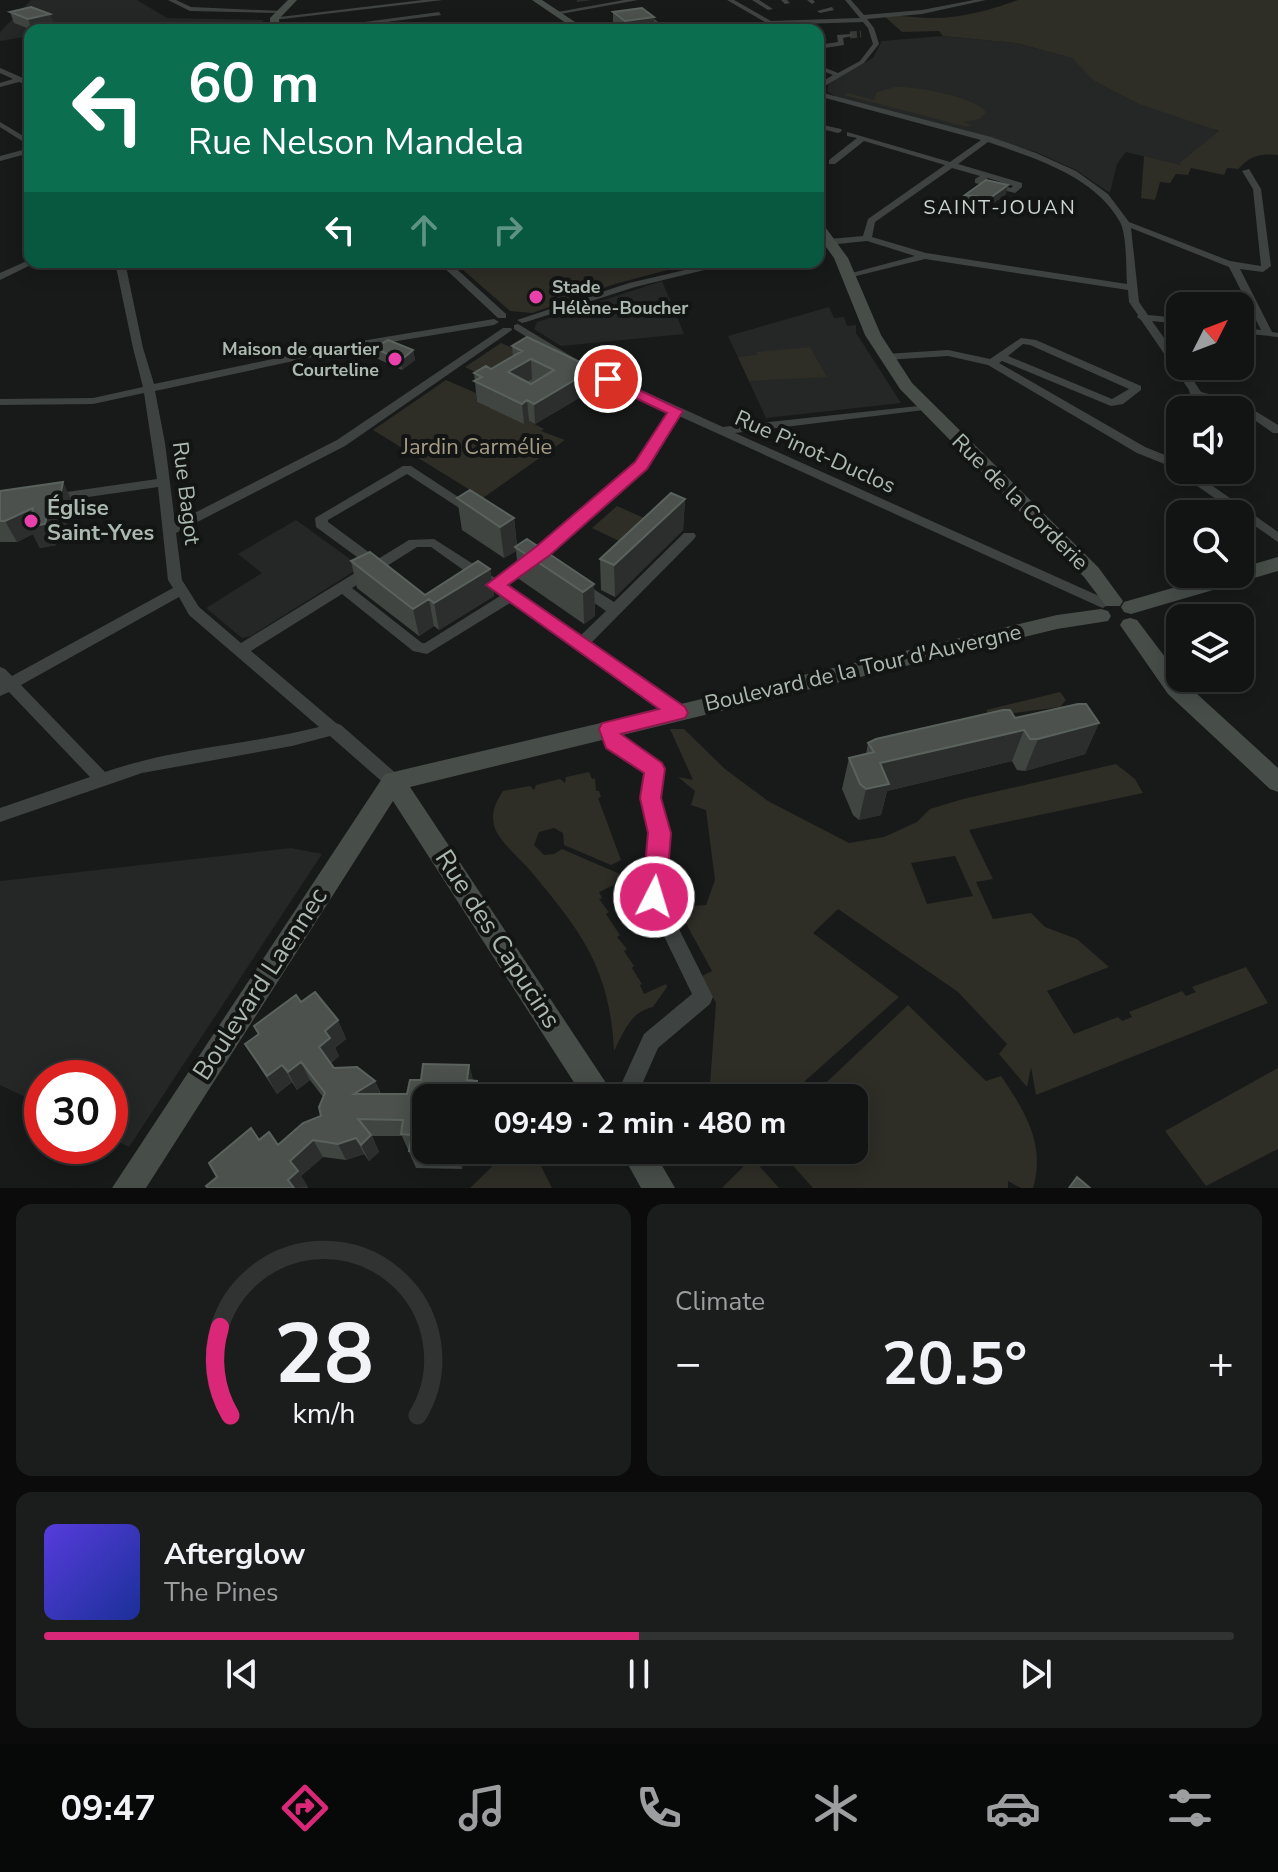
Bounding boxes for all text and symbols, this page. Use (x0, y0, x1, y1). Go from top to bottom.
text: 60 m (188, 45, 319, 122)
icon: left (56, 56, 160, 160)
text: Rue Nelson Mandela (188, 118, 524, 167)
district label: SAINT-JOUAN (923, 194, 1077, 221)
icon: left (318, 208, 362, 252)
icon: ahead (402, 208, 446, 252)
icon: right (486, 208, 530, 252)
place label: Stade Hélène-Boucher (552, 275, 688, 320)
marker: Stade Hélène-Boucher (527, 288, 545, 306)
north arrow (1166, 292, 1254, 380)
map controls (1166, 292, 1254, 692)
place label: Maison de quartier Courteline (222, 337, 379, 382)
pin (574, 345, 642, 413)
marker: Maison de quartier Courteline (386, 350, 404, 368)
icon: arrive (586, 357, 630, 401)
button: sound (1166, 396, 1254, 484)
street label: Rue Pinot-Duclos (730, 403, 900, 501)
street label: Rue de la Corderie (945, 427, 1095, 577)
park label: Jardin Carmélie (401, 432, 552, 462)
street label: Rue Bagot (165, 440, 207, 547)
place label: Église Saint-Yves (47, 493, 154, 548)
button: search (1166, 500, 1254, 588)
marker: Église Saint-Yves (22, 512, 40, 530)
button: layers (1166, 604, 1254, 692)
street label: Boulevard de la Tour d'Auvergne (702, 617, 1024, 719)
street label: Rue des Capucins (427, 843, 569, 1035)
position arrow (612, 855, 696, 939)
street label: Boulevard Laennec (185, 881, 335, 1087)
speed limit sign: 30 (24, 1060, 128, 1164)
text: 09:49 · 2 min · 480 m (494, 1103, 786, 1144)
text: Climate (675, 1284, 765, 1319)
text: 28 (274, 1298, 373, 1411)
text: 20.5° (882, 1323, 1027, 1405)
text: − (675, 1334, 701, 1394)
text: + (1208, 1334, 1234, 1394)
text: km/h (292, 1394, 355, 1433)
text: Afterglow (164, 1534, 305, 1575)
text: The Pines (164, 1575, 279, 1610)
icon: previous (220, 1652, 264, 1696)
icon: pause (617, 1652, 661, 1696)
icon: next (1014, 1652, 1058, 1696)
icon: directions (277, 1780, 333, 1836)
icon: music (454, 1780, 510, 1836)
icon: phone (631, 1780, 687, 1836)
icon: climate (808, 1780, 864, 1836)
icon: car (985, 1780, 1041, 1836)
icon: filters (1162, 1780, 1218, 1836)
text: 09:47 (60, 1784, 156, 1833)

